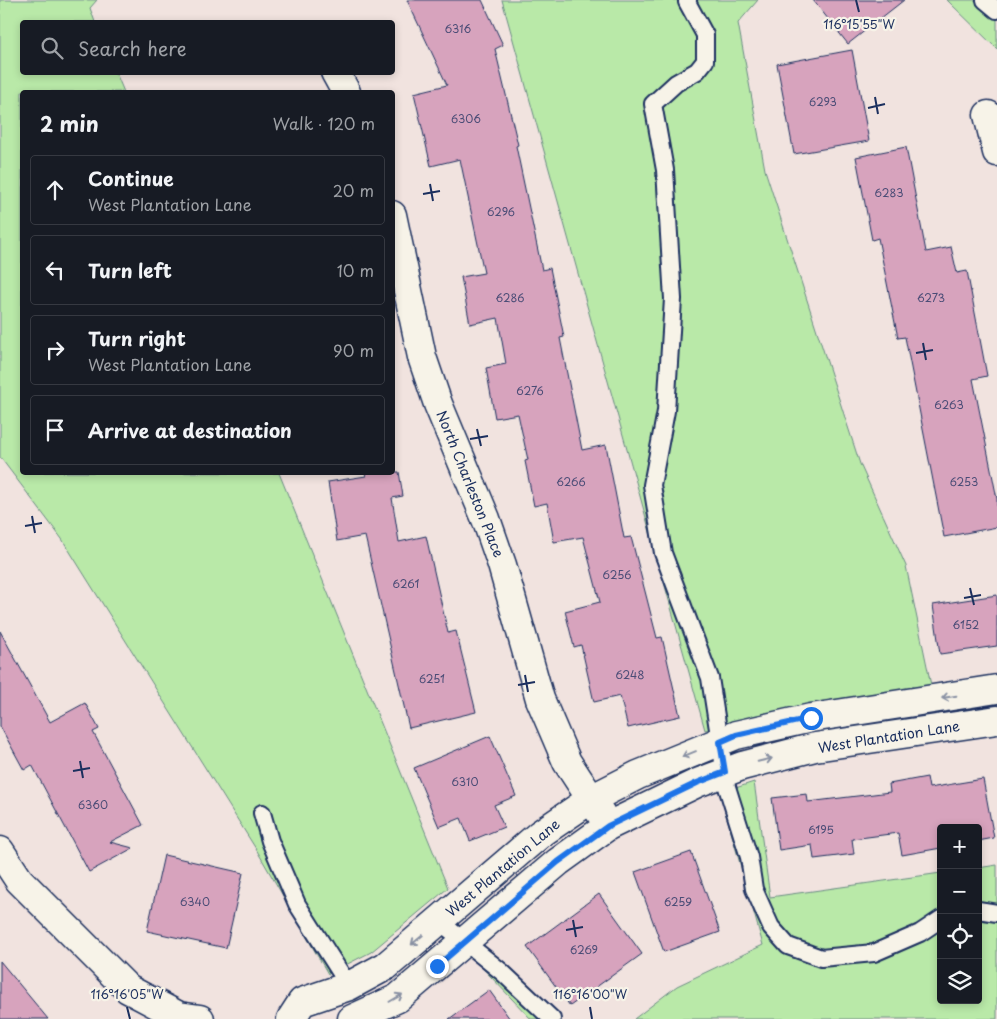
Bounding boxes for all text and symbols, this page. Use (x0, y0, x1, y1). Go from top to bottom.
text: 116°15'55"W (823, 15, 896, 33)
search box (20, 20, 395, 75)
house number: 6316 (445, 20, 472, 37)
icon: search (38, 34, 66, 62)
text: Search here (78, 34, 187, 62)
house number: 6293 (809, 93, 837, 110)
text: 2 min (40, 107, 99, 139)
house number: 6306 (451, 110, 481, 127)
text: Walk · 120 m (273, 111, 375, 135)
text: Continue (88, 164, 174, 192)
icon: ahead (41, 176, 69, 204)
text: 20 m (333, 178, 374, 202)
house number: 6283 (875, 184, 903, 201)
text: West Plantation Lane (88, 192, 252, 216)
house number: 6296 (487, 203, 515, 220)
icon: left (41, 256, 69, 284)
text: Turn left (88, 256, 172, 284)
text: 10 m (337, 258, 374, 282)
house number: 6286 (495, 289, 525, 306)
house number: 6273 (917, 289, 945, 306)
text: Turn right (88, 324, 186, 352)
icon: right (41, 336, 69, 364)
text: 90 m (333, 338, 374, 362)
text: West Plantation Lane (88, 352, 252, 376)
house number: 6276 (516, 382, 544, 399)
house number: 6263 (934, 396, 964, 413)
street label: North Charleston Place (431, 407, 510, 561)
icon: arrive (41, 416, 69, 444)
text: Arrive at destination (88, 416, 292, 444)
house number: 6266 (556, 473, 586, 490)
house number: 6253 (950, 473, 978, 490)
house number: 6256 (603, 566, 631, 583)
house number: 6261 (393, 575, 419, 592)
house number: 6152 (953, 616, 980, 633)
house number: 6248 (615, 666, 645, 683)
house number: 6251 (419, 670, 445, 687)
one-way arrow (941, 692, 957, 702)
route start (800, 707, 823, 730)
street label: West Plantation Lane (817, 715, 961, 758)
one-way arrow (681, 751, 696, 760)
one-way arrow (757, 755, 773, 764)
house number: 6310 (452, 773, 478, 790)
house number: 6360 (78, 796, 108, 813)
street label: West Plantation Lane (441, 813, 564, 922)
house number: 6195 (808, 821, 834, 838)
map controls (937, 824, 982, 1004)
button: + (937, 824, 982, 869)
button: − (937, 869, 982, 914)
house number: 6340 (180, 893, 210, 910)
house number: 6259 (664, 893, 692, 910)
button: locate (937, 914, 982, 959)
one-way arrow (411, 934, 424, 946)
house number: 6269 (570, 941, 598, 958)
route end (426, 955, 449, 978)
button: layers (937, 959, 982, 1004)
text: 116°16'05"W (90, 985, 164, 1003)
text: 116°16'00"W (553, 985, 628, 1003)
one-way arrow (388, 993, 402, 1003)

